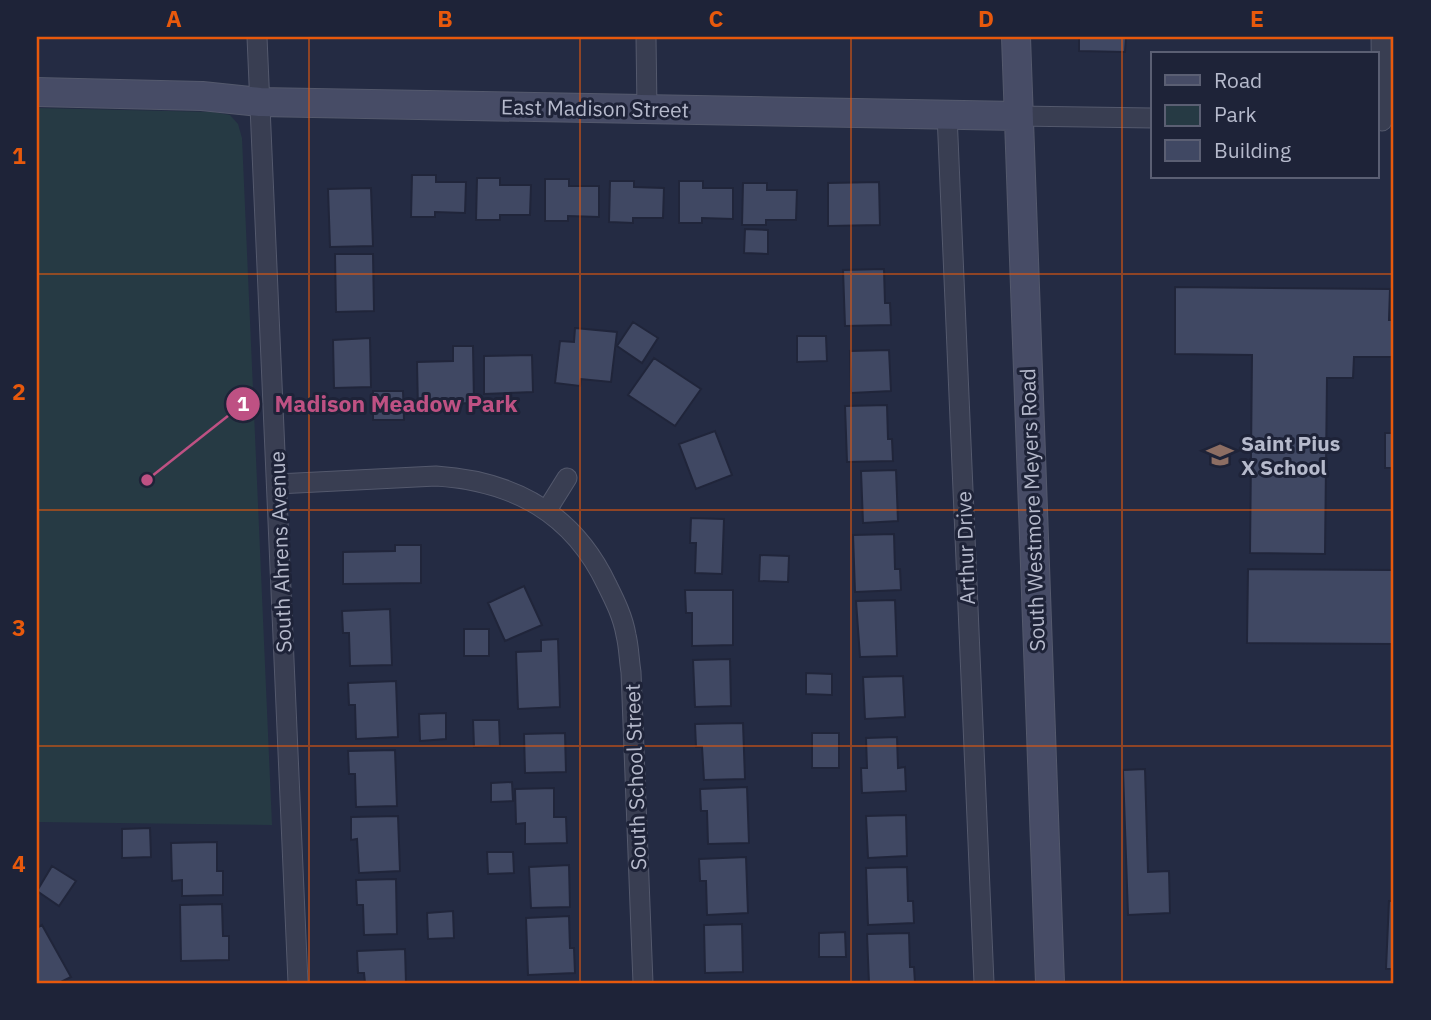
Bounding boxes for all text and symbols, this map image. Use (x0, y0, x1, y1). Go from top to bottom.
text: A (166, 3, 182, 33)
text: B (437, 3, 453, 33)
text: C (709, 3, 724, 33)
text: D (978, 3, 994, 33)
text: E (1250, 3, 1264, 33)
legend (1151, 52, 1378, 178)
text: Road (1214, 66, 1262, 94)
street label: East Madison Street (501, 92, 689, 124)
text: Park (1214, 100, 1257, 128)
text: Building (1214, 136, 1291, 164)
text: 1 (12, 140, 26, 170)
street label: South Westmore Meyers Road (1013, 368, 1051, 652)
text: 2 (12, 376, 26, 406)
callout: Madison Meadow Park (225, 382, 531, 426)
text: Madison Meadow Park (275, 388, 518, 418)
text: 1 (237, 389, 250, 417)
place label: Saint Pius X School (1241, 429, 1340, 481)
school or university icon: Saint Pius X School (1205, 440, 1235, 470)
street label: South Ahrens Avenue (262, 451, 298, 653)
street label: Arthur Drive (949, 491, 981, 605)
text: 3 (12, 612, 26, 642)
street label: South School Street (618, 683, 652, 871)
text: 4 (12, 848, 26, 878)

